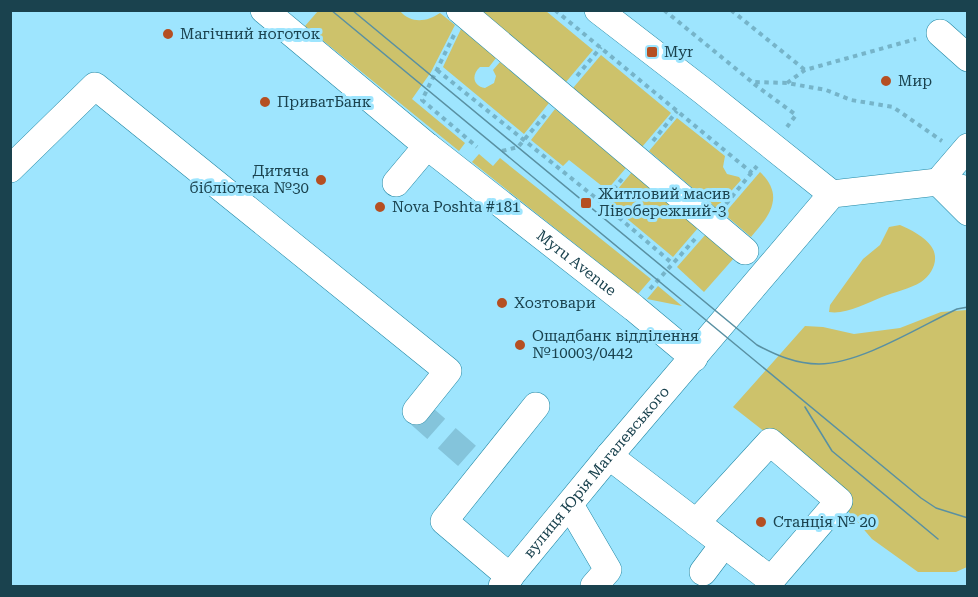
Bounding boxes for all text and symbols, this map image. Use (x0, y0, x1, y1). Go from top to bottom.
place label: Магічний ноготок (180, 25, 321, 43)
marker: Магічний ноготок (161, 27, 175, 41)
place label: Myr (664, 43, 693, 61)
marker: Myr (645, 45, 659, 59)
place label: Мир (898, 72, 932, 90)
marker: Мир (879, 74, 893, 88)
place label: ПриватБанк (277, 93, 372, 111)
marker: ПриватБанк (258, 95, 272, 109)
place label: Дитяча бібліотека №30 (190, 162, 309, 197)
marker: Дитяча бібліотека №30 (314, 173, 328, 187)
place label: Житловий масив Лівобережний-3 (598, 185, 730, 220)
marker: Житловий масив Лівобережний-3 (579, 196, 593, 210)
place label: Nova Poshta #181 (392, 198, 520, 216)
marker: Nova Poshta #181 (373, 200, 387, 214)
street label: Myru Avenue (533, 226, 620, 300)
place label: Хозтовари (514, 294, 596, 312)
marker: Хозтовари (495, 296, 509, 310)
place label: Ощадбанк відділення №10003/0442 (532, 327, 699, 362)
marker: Ощадбанк відділення №10003/0442 (513, 338, 527, 352)
street label: вулиця Юрія Магалевського (520, 383, 673, 562)
place label: Станція № 20 (773, 513, 876, 531)
marker: Станція № 20 (754, 515, 768, 529)

